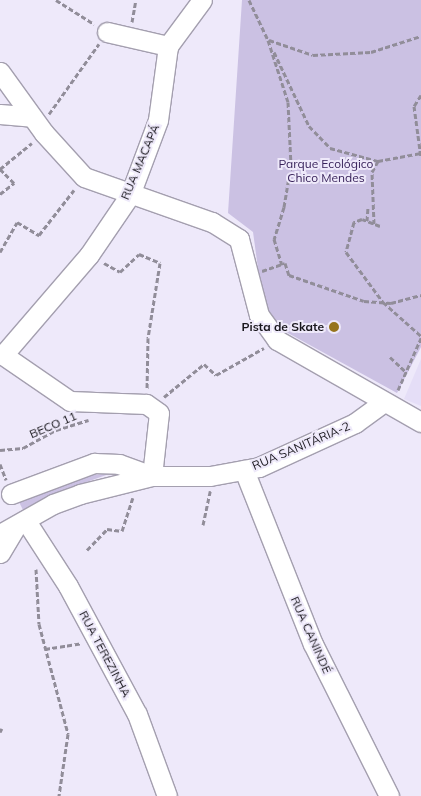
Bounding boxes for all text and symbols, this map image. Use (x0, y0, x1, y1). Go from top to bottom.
street label: RUA MACAPÁ (118, 122, 162, 202)
park label: Parque Ecológico Chico Mendes (279, 157, 373, 185)
place label: Pista de Skate (242, 320, 324, 334)
marker: Pista de Skate (328, 321, 340, 333)
street label: BECO 11 (27, 409, 79, 441)
street label: RUA SANITÁRIA-2 (250, 419, 352, 473)
street label: RUA CANINDÉ (288, 594, 334, 676)
street label: RUA TEREZINHA (76, 608, 134, 700)

